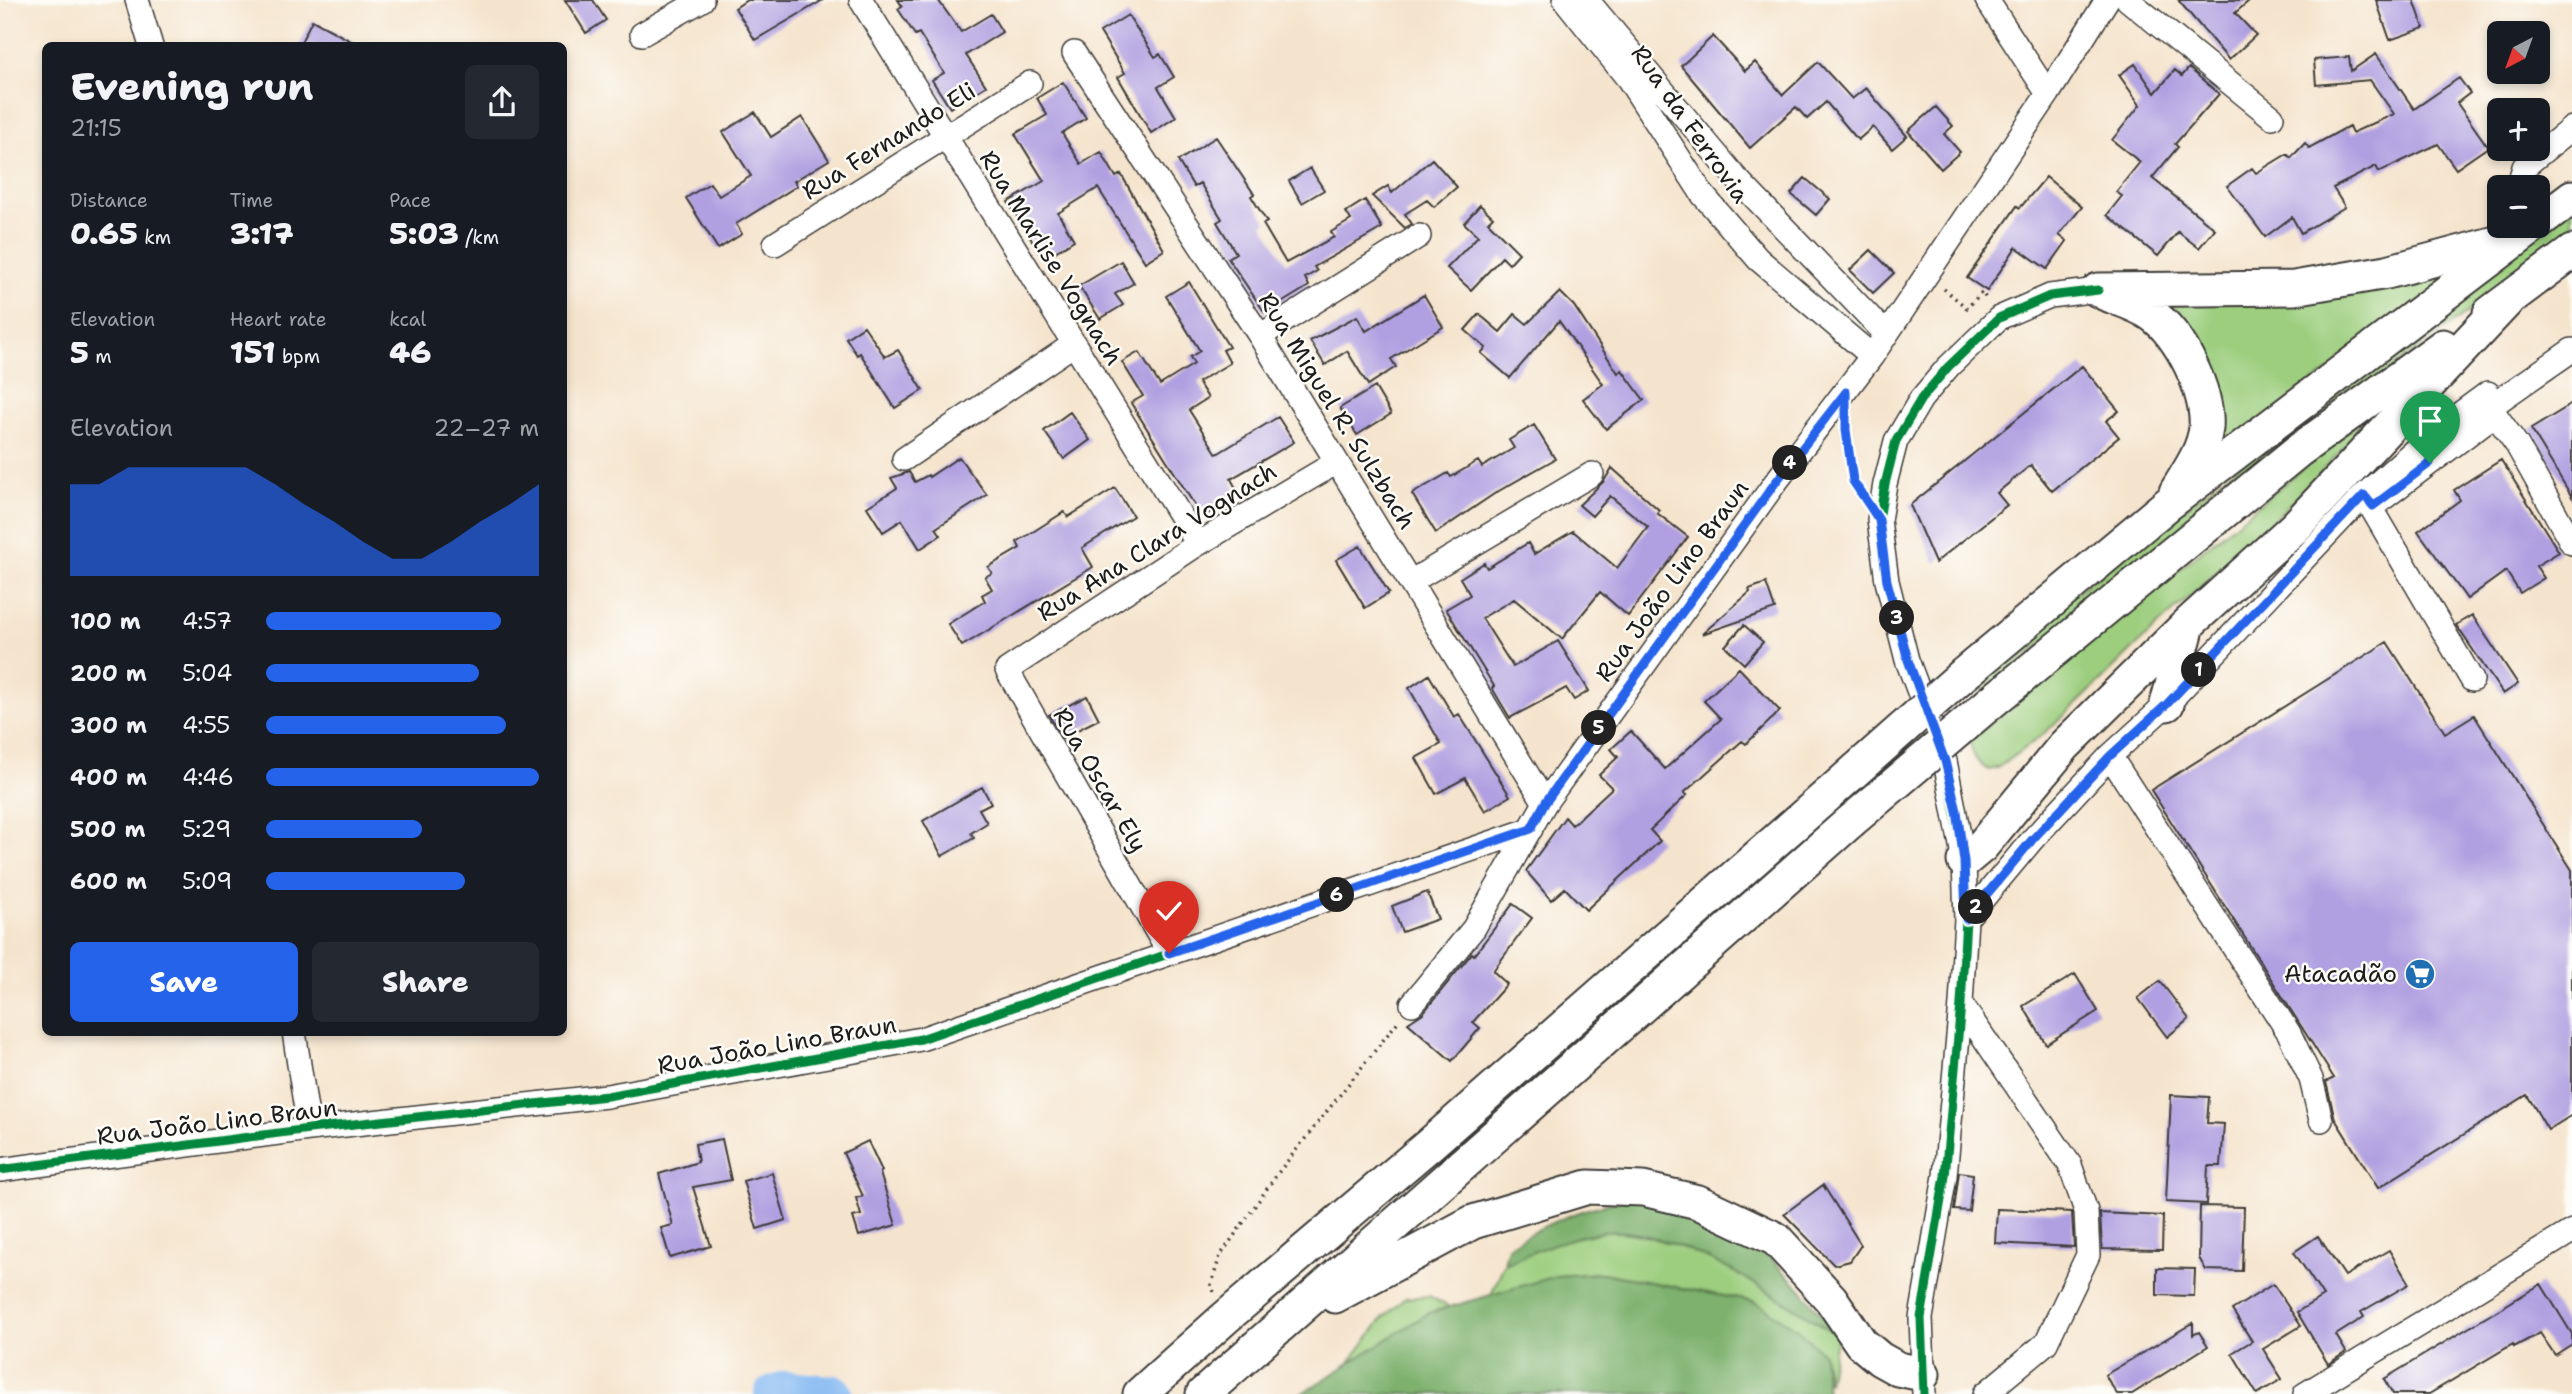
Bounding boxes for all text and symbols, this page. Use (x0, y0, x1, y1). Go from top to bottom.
north arrow (2487, 21, 2550, 84)
map controls (2487, 21, 2550, 238)
street label: Rua da Ferrovia (1624, 39, 1756, 209)
text: Evening run (70, 61, 313, 112)
button: share (465, 65, 539, 139)
street label: Rua Fernando Eli (796, 75, 982, 207)
button: + (2487, 98, 2550, 161)
text: 21:15 (70, 113, 122, 143)
street label: Rua Marlise Vognach (972, 145, 1130, 371)
button: − (2487, 175, 2550, 238)
text: Distance (70, 188, 148, 213)
text: Time (230, 188, 273, 213)
text: Pace (389, 188, 431, 213)
text: 0.65 (70, 213, 138, 254)
text: 3:17 (230, 213, 294, 254)
text: 5:03 (389, 213, 459, 254)
text: km (138, 225, 171, 250)
text: /km (459, 225, 499, 250)
street label: Rua Miguel R. Sulzbach (1251, 287, 1423, 535)
text: Elevation (70, 307, 155, 332)
text: Heart rate (230, 307, 326, 332)
text: kcal (389, 307, 426, 332)
text: 5 (70, 332, 89, 373)
text: 151 (230, 332, 275, 373)
text: 46 (389, 332, 431, 373)
text: m (89, 344, 112, 369)
text: bpm (275, 344, 320, 369)
pin (2400, 391, 2460, 463)
icon: arrive (2411, 402, 2449, 440)
text: Elevation (70, 413, 173, 443)
text: 22–27 m (434, 413, 539, 443)
pin: 4 (1772, 446, 1808, 480)
text: 4 (1783, 450, 1796, 475)
street label: Rua Ana Clara Vognach (1031, 455, 1283, 629)
street label: Rua João Lino Braun (1588, 474, 1756, 688)
pin: 3 (1880, 600, 1914, 636)
text: 3 (1890, 605, 1903, 630)
text: 100 m (70, 606, 141, 636)
text: 4:57 (182, 606, 232, 636)
pin: 1 (2182, 652, 2216, 688)
text: 1 (2194, 657, 2203, 682)
text: 200 m (70, 658, 147, 688)
text: 5:04 (182, 658, 232, 688)
street label: Rua Oscar Ely (1046, 702, 1154, 858)
text: 300 m (70, 710, 147, 740)
text: 4:55 (182, 710, 230, 740)
pin: 5 (1582, 710, 1616, 746)
text: 5 (1593, 715, 1604, 740)
text: 400 m (70, 762, 147, 792)
text: 4:46 (182, 762, 234, 792)
text: 500 m (70, 814, 145, 844)
text: 5:29 (182, 814, 231, 844)
text: 600 m (70, 866, 147, 896)
text: 5:09 (182, 866, 232, 896)
pin: 6 (1320, 878, 1354, 912)
pin (1139, 881, 1199, 953)
text: 6 (1330, 882, 1343, 907)
pin: 2 (1958, 890, 1994, 925)
icon: check (1150, 892, 1188, 930)
text: 2 (1969, 894, 1982, 919)
button: Save (70, 942, 298, 1022)
button: Share (312, 942, 539, 1022)
supermarket icon: Atacadão (2403, 957, 2437, 991)
place label: Atacadão (2284, 958, 2397, 990)
street label: Rua João Lino Braun (655, 1008, 899, 1082)
street label: Rua João Lino Braun (95, 1091, 339, 1153)

